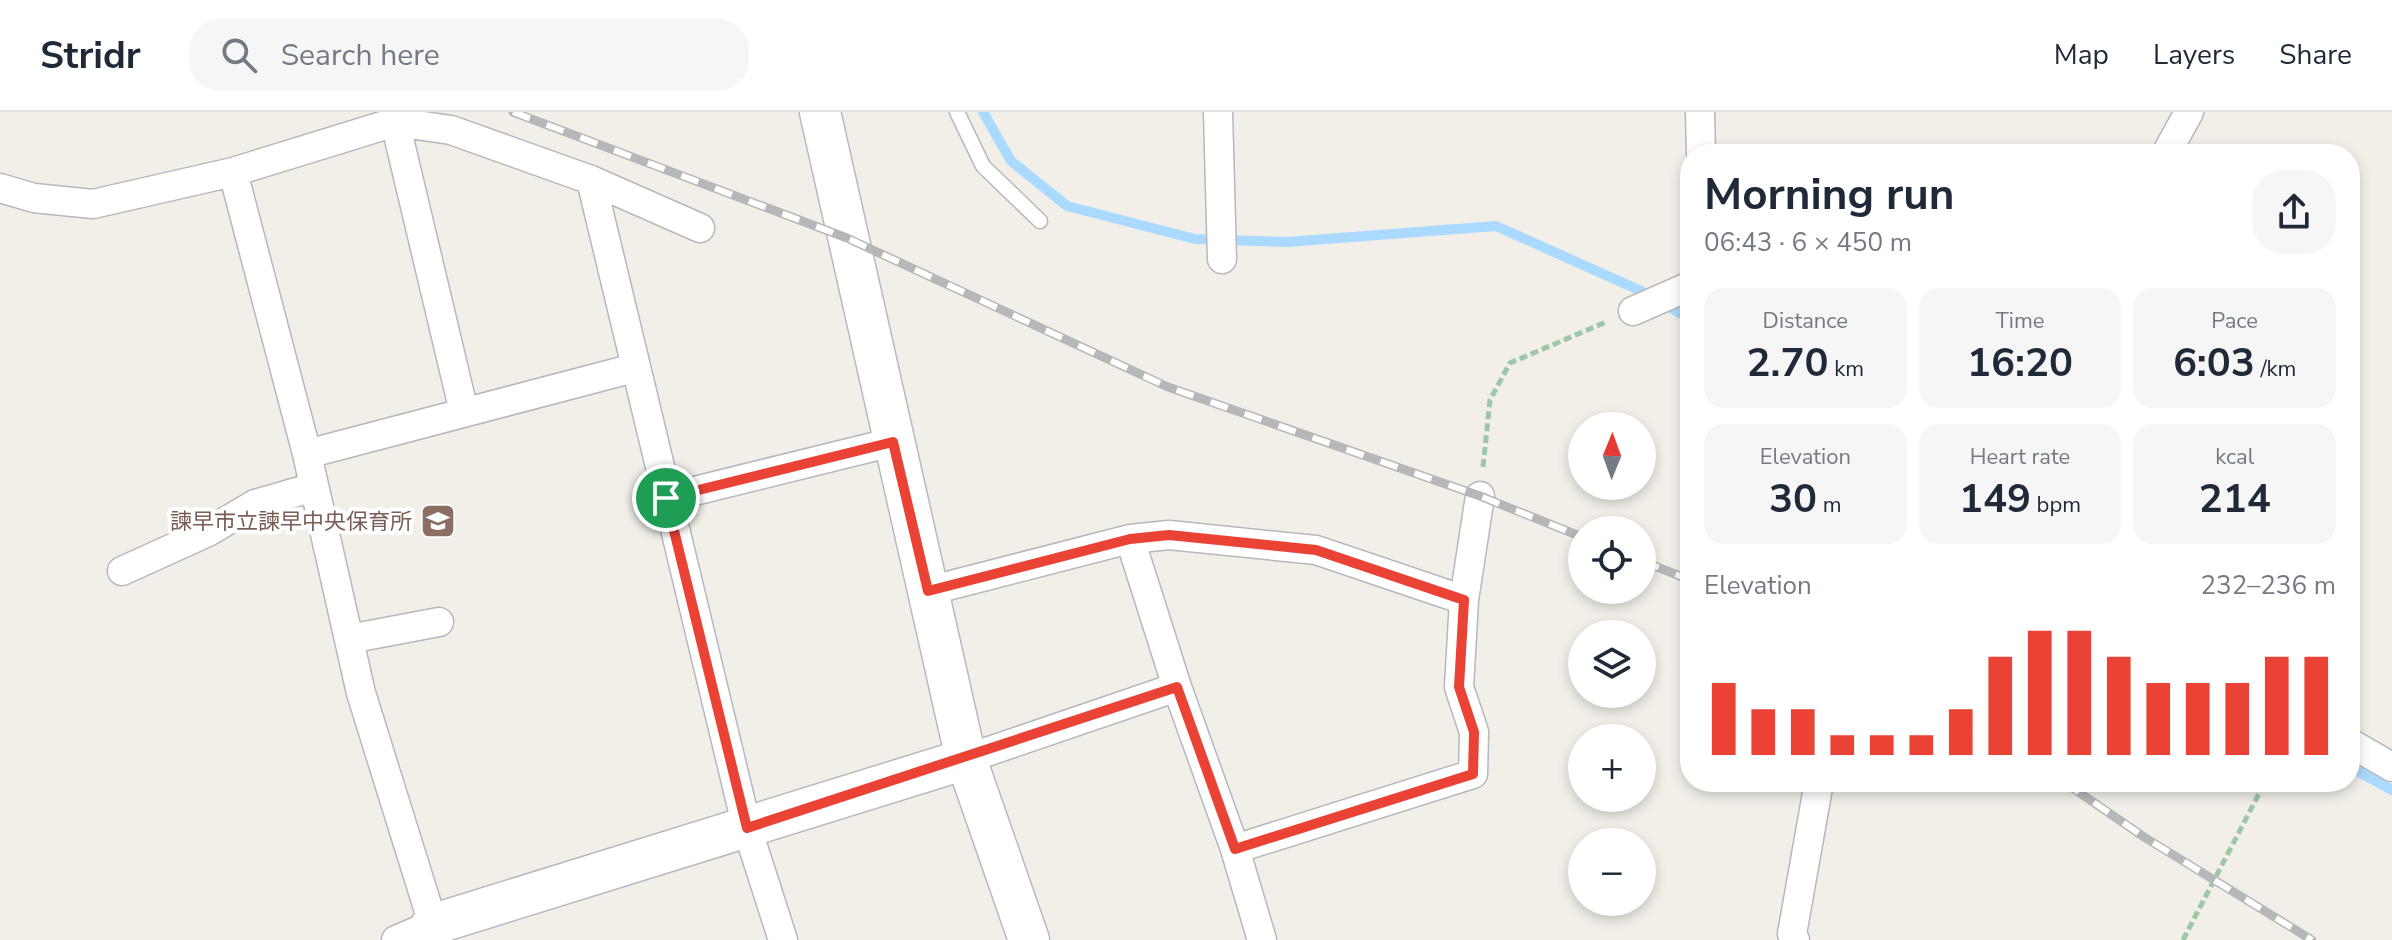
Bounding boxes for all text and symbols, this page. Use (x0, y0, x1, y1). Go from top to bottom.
search box (189, 19, 749, 91)
text: Stridr (40, 30, 141, 81)
icon: search (217, 33, 261, 77)
text: Search here (281, 35, 440, 76)
text: Map (2054, 36, 2109, 74)
text: Layers (2153, 36, 2235, 74)
text: Share (2279, 36, 2352, 74)
text: Morning run (1704, 165, 1954, 225)
button: share (2252, 170, 2336, 254)
text: 06:43 · 6 × 450 m (1704, 225, 1912, 260)
text: Distance (1763, 306, 1848, 336)
text: Time (1996, 306, 2044, 336)
text: Pace (2211, 306, 2258, 336)
text: 2.70 (1747, 336, 1829, 390)
text: 16:20 (1967, 336, 2073, 390)
text: 6:03 (2173, 336, 2255, 390)
text: km (1829, 354, 1864, 384)
text: /km (2255, 354, 2296, 384)
north arrow (1568, 412, 1656, 500)
map controls (1568, 412, 1656, 916)
text: Elevation (1760, 442, 1851, 472)
text: Heart rate (1970, 442, 2070, 472)
text: kcal (2215, 442, 2254, 472)
pin (632, 464, 700, 532)
text: 30 (1769, 472, 1817, 526)
text: 149 (1959, 472, 2031, 526)
text: 214 (2199, 472, 2271, 526)
icon: arrive (644, 476, 688, 520)
text: m (1817, 490, 1842, 520)
text: bpm (2031, 490, 2081, 520)
school or university icon: 諫早市立諫早中央保育所 (419, 502, 457, 540)
place label: 諫早市立諫早中央保育所 (170, 507, 412, 537)
button: locate (1568, 516, 1656, 604)
text: Elevation (1704, 568, 1812, 603)
text: 232–236 m (2200, 568, 2336, 603)
button: layers (1568, 620, 1656, 708)
button: + (1568, 724, 1656, 812)
button: − (1568, 828, 1656, 916)

